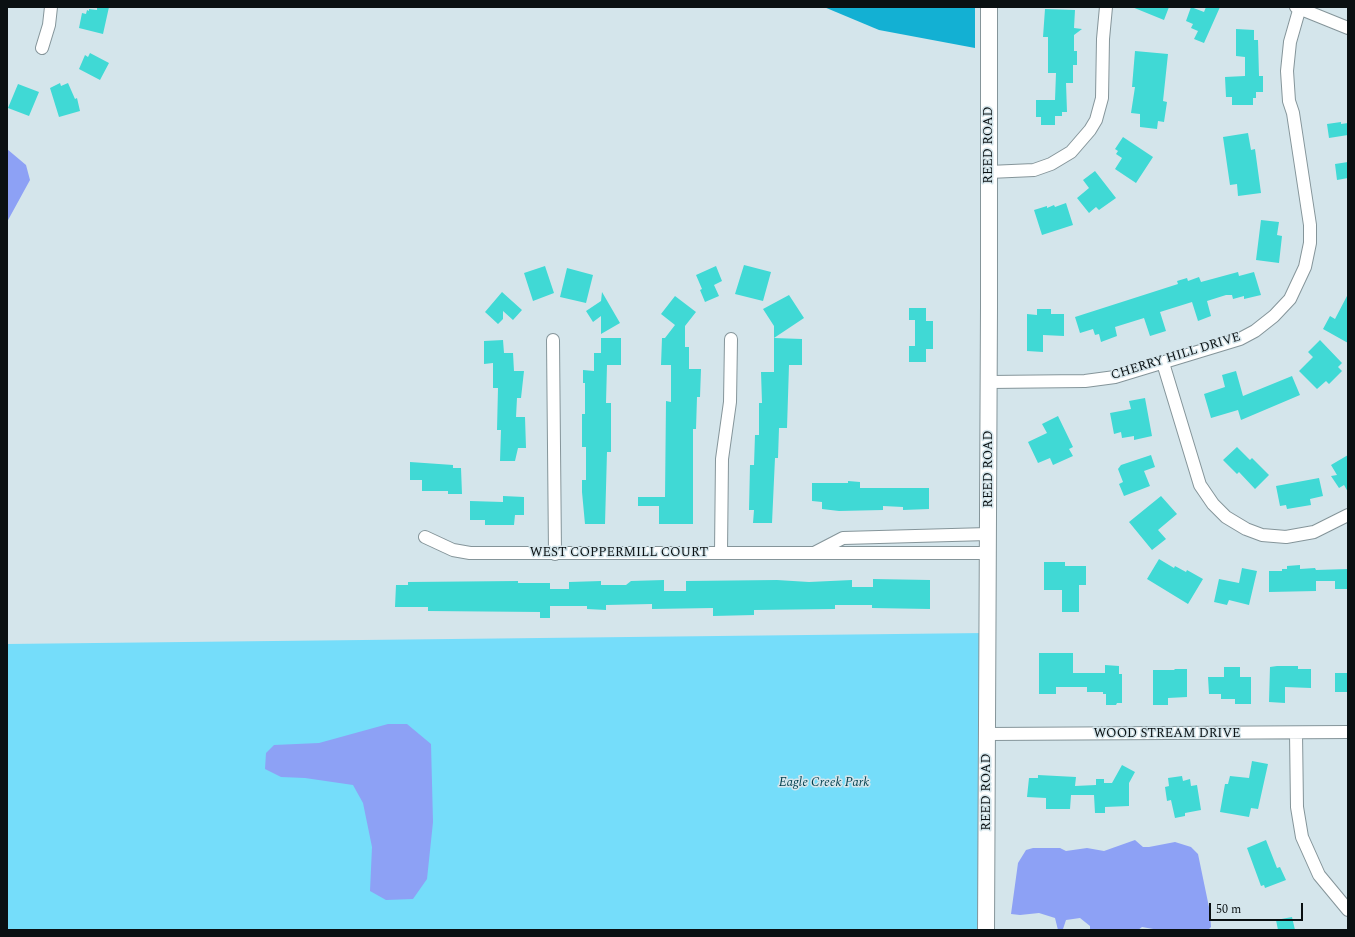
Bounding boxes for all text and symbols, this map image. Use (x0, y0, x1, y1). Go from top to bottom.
street label: REED ROAD (981, 106, 997, 184)
street label: CHERRY HILL DRIVE (1109, 330, 1243, 384)
street label: REED ROAD (981, 430, 997, 508)
street label: WEST COPPERMILL COURT (530, 545, 708, 561)
street label: WOOD STREAM DRIVE (1094, 726, 1240, 742)
street label: REED ROAD (979, 753, 995, 831)
park label: Eagle Creek Park (779, 775, 869, 791)
scale bar (1211, 895, 1305, 921)
text: 50 m (1216, 900, 1241, 919)

